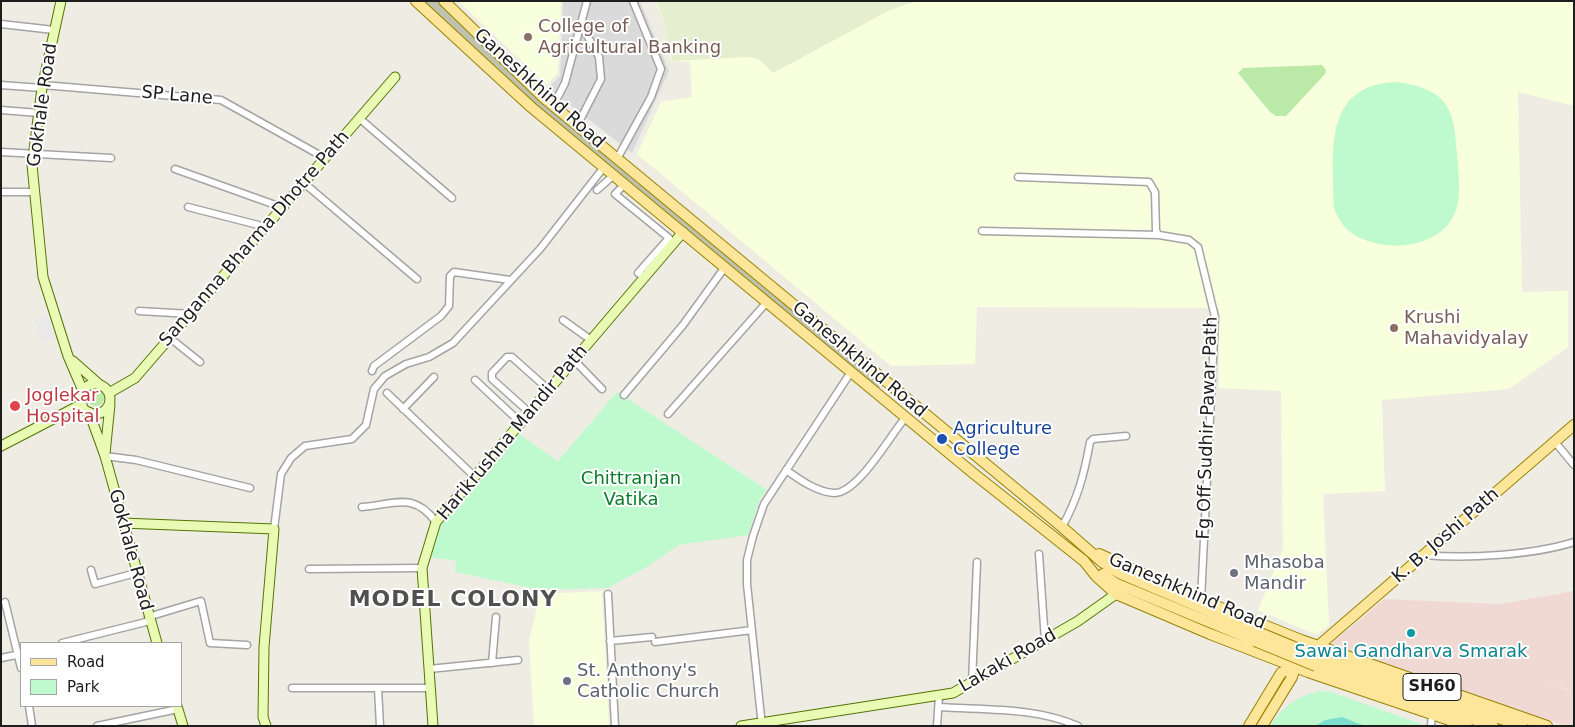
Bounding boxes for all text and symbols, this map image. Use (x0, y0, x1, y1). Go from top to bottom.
place label: College of Agricultural Banking (538, 16, 721, 58)
street label: Ganeshkhind Road (469, 24, 609, 154)
marker: College of Agricultural Banking (522, 31, 534, 43)
street label: Gokhale Road (24, 42, 62, 168)
street label: SP Lane (140, 82, 214, 110)
street label: Sanganna Bharma Dhotre Path (155, 127, 355, 351)
street label: Ganeshkhind Road (787, 297, 931, 423)
place label: Krushi Mahavidyalay (1404, 307, 1528, 350)
street label: Fg Off Sudhir Pawar Path (1193, 316, 1223, 540)
marker: Krushi Mahavidyalay (1388, 322, 1400, 334)
street label: Harikrushna Mandir Path (433, 341, 593, 525)
place label: Joglekar Hospital (26, 385, 99, 428)
marker: Joglekar Hospital (8, 399, 22, 413)
place label: Agriculture College (953, 418, 1052, 460)
marker: Agriculture College (935, 432, 949, 446)
park label: Chittranjan Vatika (581, 468, 681, 510)
street label: K. B. Joshi Path (1388, 484, 1504, 588)
street label: Gokhale Road (103, 487, 157, 613)
street label: Ganeshkhind Road (1105, 549, 1269, 635)
place label: Mhasoba Mandir (1244, 552, 1325, 594)
marker: Mhasoba Mandir (1228, 567, 1240, 579)
district label: MODEL COLONY (347, 587, 559, 613)
street label: Lakaki Road (956, 625, 1060, 697)
marker: Sawai Gandharva Smarak (1405, 627, 1417, 639)
place label: Sawai Gandharva Smarak (1295, 641, 1527, 663)
legend (20, 642, 182, 707)
text: Road (67, 653, 105, 671)
place label: St. Anthony's Catholic Church (577, 660, 719, 702)
road number: SH60 (1403, 674, 1461, 700)
marker: St. Anthony's Catholic Church (561, 675, 573, 687)
text: Park (67, 678, 99, 696)

